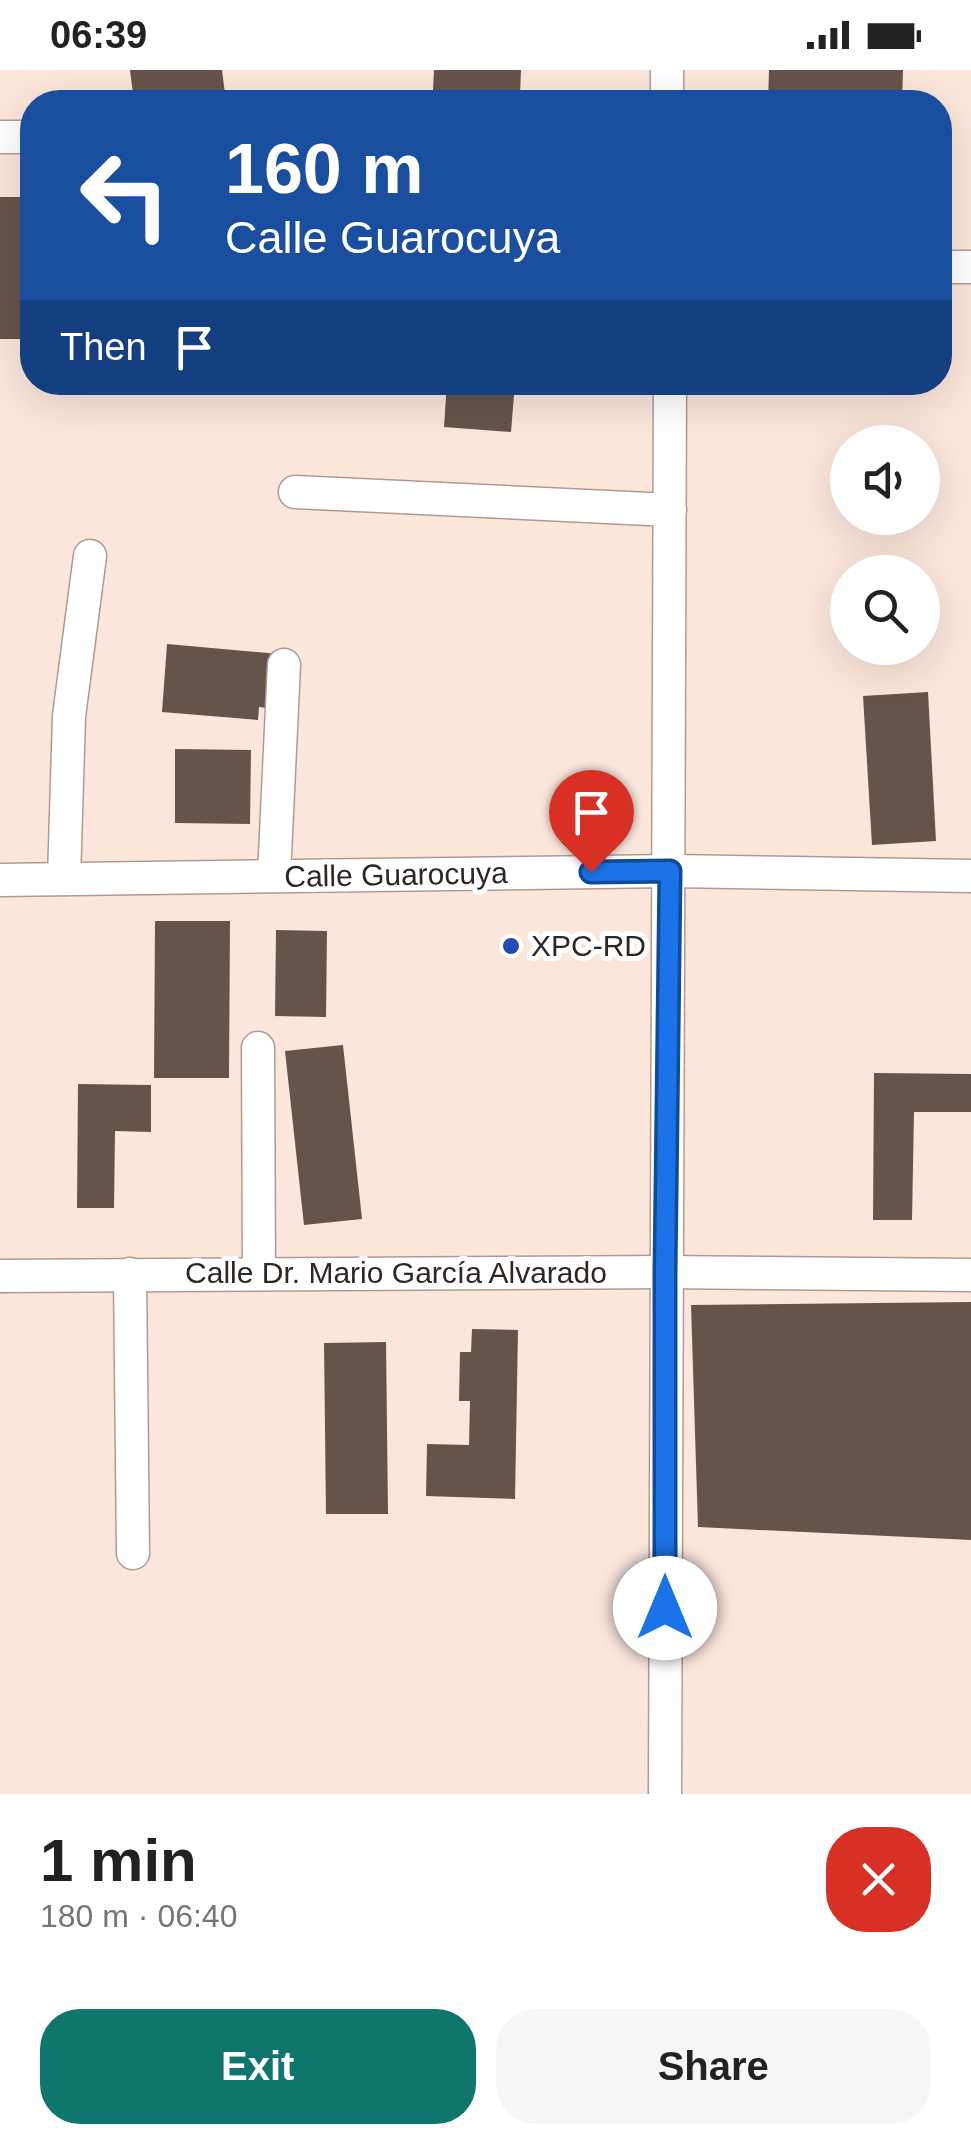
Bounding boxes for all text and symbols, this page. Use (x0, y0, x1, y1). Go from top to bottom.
text: 06:39 (50, 14, 147, 56)
icon: left (60, 130, 190, 260)
text: 160 m (225, 130, 423, 208)
text: Calle Guarocuya (225, 212, 560, 263)
icon: arrive (167, 320, 222, 375)
text: Then (60, 326, 147, 368)
map controls (830, 425, 940, 665)
button: sound (830, 425, 940, 535)
button: search (830, 555, 940, 665)
pin (549, 770, 634, 873)
icon: arrive (564, 785, 619, 840)
street label: Calle Guarocuya (284, 856, 508, 893)
place label: XPC-RD (531, 929, 646, 962)
marker: XPC-RD (500, 935, 522, 957)
street label: Calle Dr. Mario García Alvarado (185, 1256, 607, 1289)
position arrow (613, 1556, 717, 1660)
text: 1 min (40, 1827, 197, 1894)
button: close (826, 1827, 931, 1932)
text: 180 m · 06:40 (40, 1898, 237, 1934)
button: Exit (40, 2009, 476, 2124)
button: Share (496, 2009, 931, 2124)

